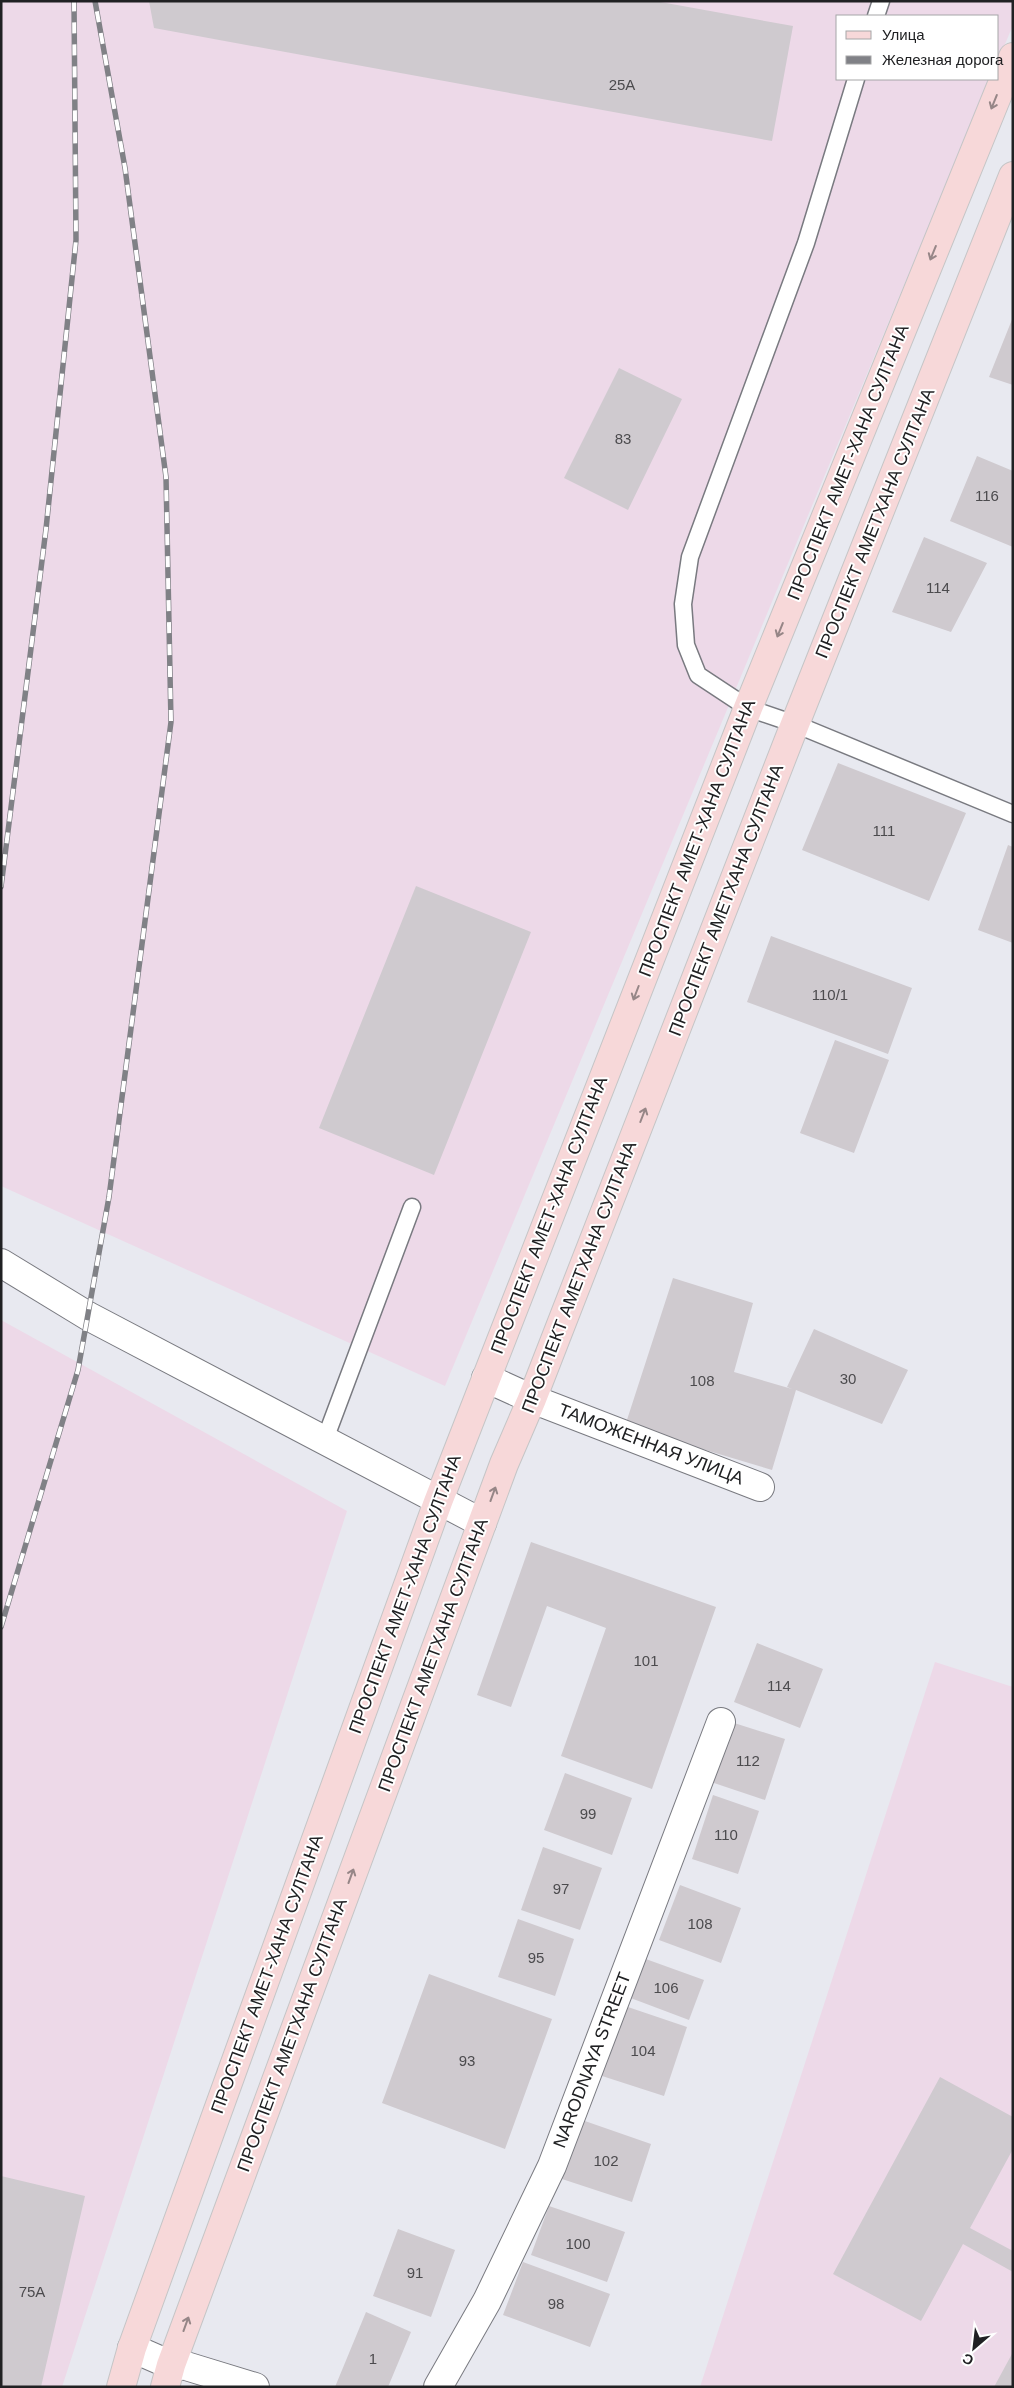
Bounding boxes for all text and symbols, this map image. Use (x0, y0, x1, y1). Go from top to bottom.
legend (836, 15, 999, 80)
text: Улица (882, 26, 925, 43)
text: Железная дорога (882, 51, 1004, 68)
house number: 25А (609, 76, 635, 93)
one-way arrow (989, 94, 999, 109)
one-way arrow (928, 245, 937, 260)
street label: ПРОСПЕКТ АМЕТ-ХАНА СУЛТАНА (783, 321, 913, 603)
street label: ПРОСПЕКТ АМЕТХАНА СУЛТАНА (812, 385, 938, 661)
house number: 83 (615, 430, 631, 447)
house number: 116 (975, 487, 999, 504)
house number: 114 (926, 579, 950, 596)
one-way arrow (774, 622, 784, 637)
street label: ПРОСПЕКТ АМЕТ-ХАНА СУЛТАНА (635, 697, 759, 979)
street label: ПРОСПЕКТ АМЕТХАНА СУЛТАНА (665, 761, 787, 1039)
house number: 111 (873, 822, 895, 839)
one-way arrow (631, 985, 641, 1000)
house number: 110/1 (812, 986, 848, 1003)
street label: ПРОСПЕКТ АМЕТ-ХАНА СУЛТАНА (487, 1074, 611, 1356)
one-way arrow (638, 1108, 648, 1123)
street label: ПРОСПЕКТ АМЕТХАНА СУЛТАНА (518, 1138, 640, 1416)
house number: 30 (840, 1370, 856, 1387)
house number: 108 (689, 1372, 715, 1389)
street label: ТАМОЖЕННАЯ УЛИЦА (556, 1399, 746, 1489)
street label: ПРОСПЕКТ АМЕТ-ХАНА СУЛТАНА (345, 1452, 465, 1736)
one-way arrow (489, 1487, 498, 1502)
street label: ПРОСПЕКТ АМЕТХАНА СУЛТАНА (374, 1516, 492, 1794)
house number: 101 (633, 1652, 659, 1669)
house number: 114 (767, 1677, 791, 1694)
house number: 112 (736, 1752, 760, 1769)
house number: 99 (580, 1805, 596, 1822)
house number: 110 (714, 1826, 738, 1843)
street label: ПРОСПЕКТ АМЕТ-ХАНА СУЛТАНА (207, 1832, 327, 2116)
one-way arrow (347, 1869, 356, 1884)
house number: 97 (553, 1880, 569, 1897)
street label: ПРОСПЕКТ АМЕТХАНА СУЛТАНА (233, 1896, 351, 2174)
house number: 108 (687, 1915, 713, 1932)
house number: 95 (528, 1949, 544, 1966)
street label: NARODNAYA STREET (549, 1969, 635, 2151)
house number: 106 (653, 1979, 679, 1996)
house number: 104 (630, 2042, 656, 2059)
house number: 93 (459, 2052, 475, 2069)
house number: 102 (593, 2152, 619, 2169)
house number: 100 (565, 2235, 591, 2252)
house number: 91 (407, 2264, 423, 2281)
house number: 75А (19, 2283, 45, 2300)
house number: 98 (548, 2295, 564, 2312)
one-way arrow (182, 2317, 191, 2332)
north arrow (949, 2323, 999, 2373)
house number: 1 (369, 2350, 377, 2367)
text: С (960, 2350, 976, 2369)

